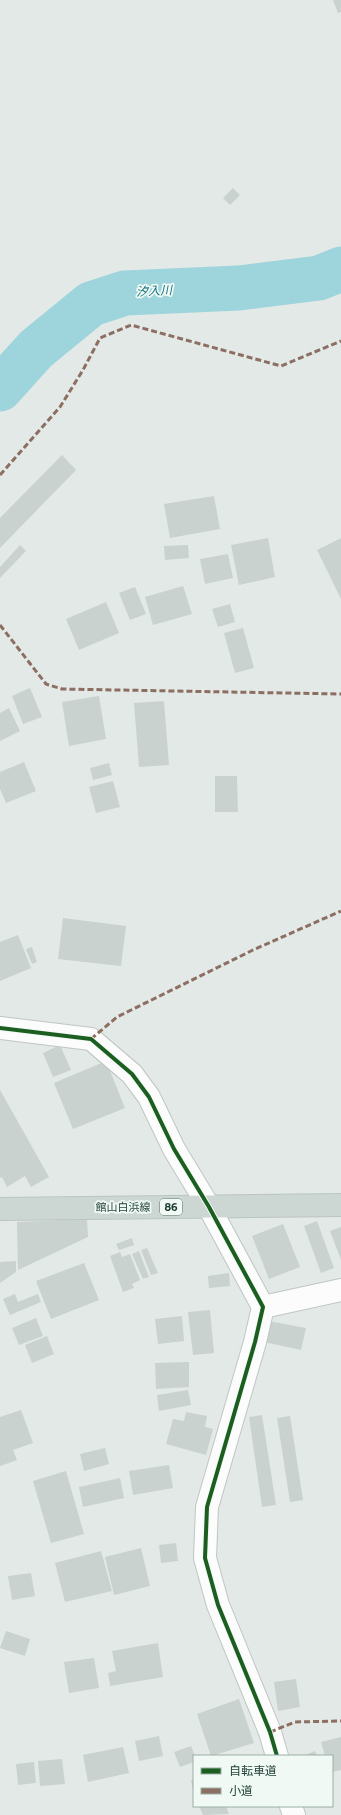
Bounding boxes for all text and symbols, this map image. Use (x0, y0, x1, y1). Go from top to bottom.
water label: 汐入川 (136, 282, 174, 299)
road number: 86 (160, 1199, 182, 1215)
street label: 館山白浜線 (96, 1200, 151, 1214)
legend (193, 1755, 333, 1807)
text: 自転車道 (229, 1763, 277, 1778)
text: 小道 (229, 1783, 253, 1798)

